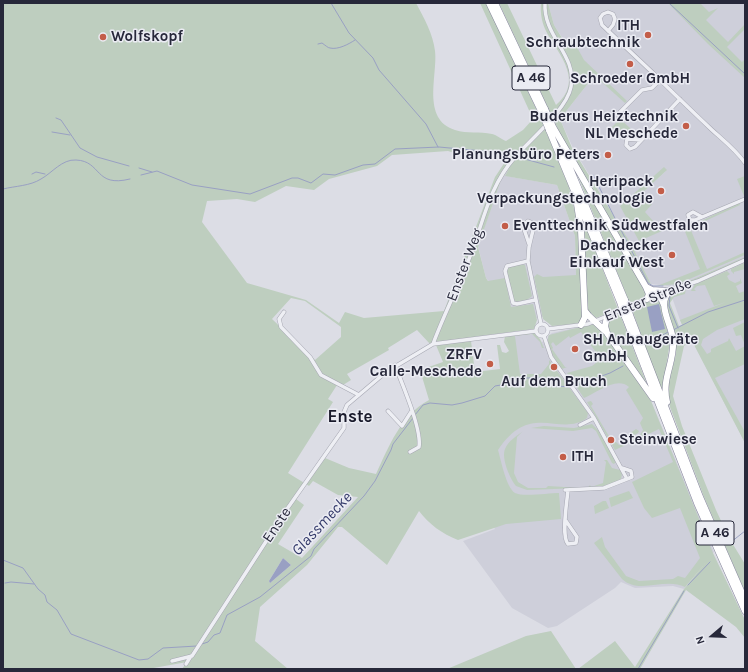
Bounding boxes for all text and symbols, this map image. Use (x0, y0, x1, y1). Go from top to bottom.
place label: ITH Schraubtechnik (526, 17, 640, 52)
place label: Wolfskopf (111, 28, 183, 46)
marker: ITH Schraubtechnik (643, 30, 653, 40)
marker: Wolfskopf (98, 32, 108, 42)
marker: Schroeder GmbH (625, 59, 635, 69)
road number: A 46 (512, 66, 550, 90)
place label: Schroeder GmbH (570, 70, 690, 88)
place label: Buderus Heiztechnik NL Meschede (530, 108, 678, 143)
marker: Buderus Heiztechnik NL Meschede (681, 121, 691, 131)
place label: Planungsbüro Peters (452, 146, 600, 164)
marker: Planungsbüro Peters (603, 150, 613, 160)
place label: Heripack Verpackungstechnologie (477, 173, 653, 208)
marker: Heripack Verpackungstechnologie (656, 186, 666, 196)
place label: Eventtechnik Südwestfalen (513, 217, 708, 235)
marker: Eventtechnik Südwestfalen (500, 221, 510, 231)
street label: Enster Weg (443, 226, 487, 304)
place label: Dachdecker Einkauf West (569, 237, 664, 272)
marker: Dachdecker Einkauf West (667, 250, 677, 260)
street label: Enster Straße (602, 274, 694, 326)
place label: SH Anbaugeräte GmbH (583, 331, 698, 366)
marker: SH Anbaugeräte GmbH (570, 344, 580, 354)
place label: ZRFV Calle-Meschede (370, 346, 482, 381)
marker: ZRFV Calle-Meschede (485, 359, 495, 369)
marker: Auf dem Bruch (549, 362, 559, 372)
place label: Auf dem Bruch (501, 373, 607, 391)
district label: Enste (327, 407, 373, 427)
place label: Steinwiese (619, 431, 697, 449)
marker: Steinwiese (606, 435, 616, 445)
place label: ITH (571, 448, 594, 466)
marker: ITH (558, 452, 568, 462)
water label: Glassmecke (288, 488, 356, 560)
street label: Enste (259, 504, 295, 546)
road number: A 46 (696, 521, 734, 545)
north arrow (692, 616, 732, 656)
text: N (693, 634, 708, 646)

